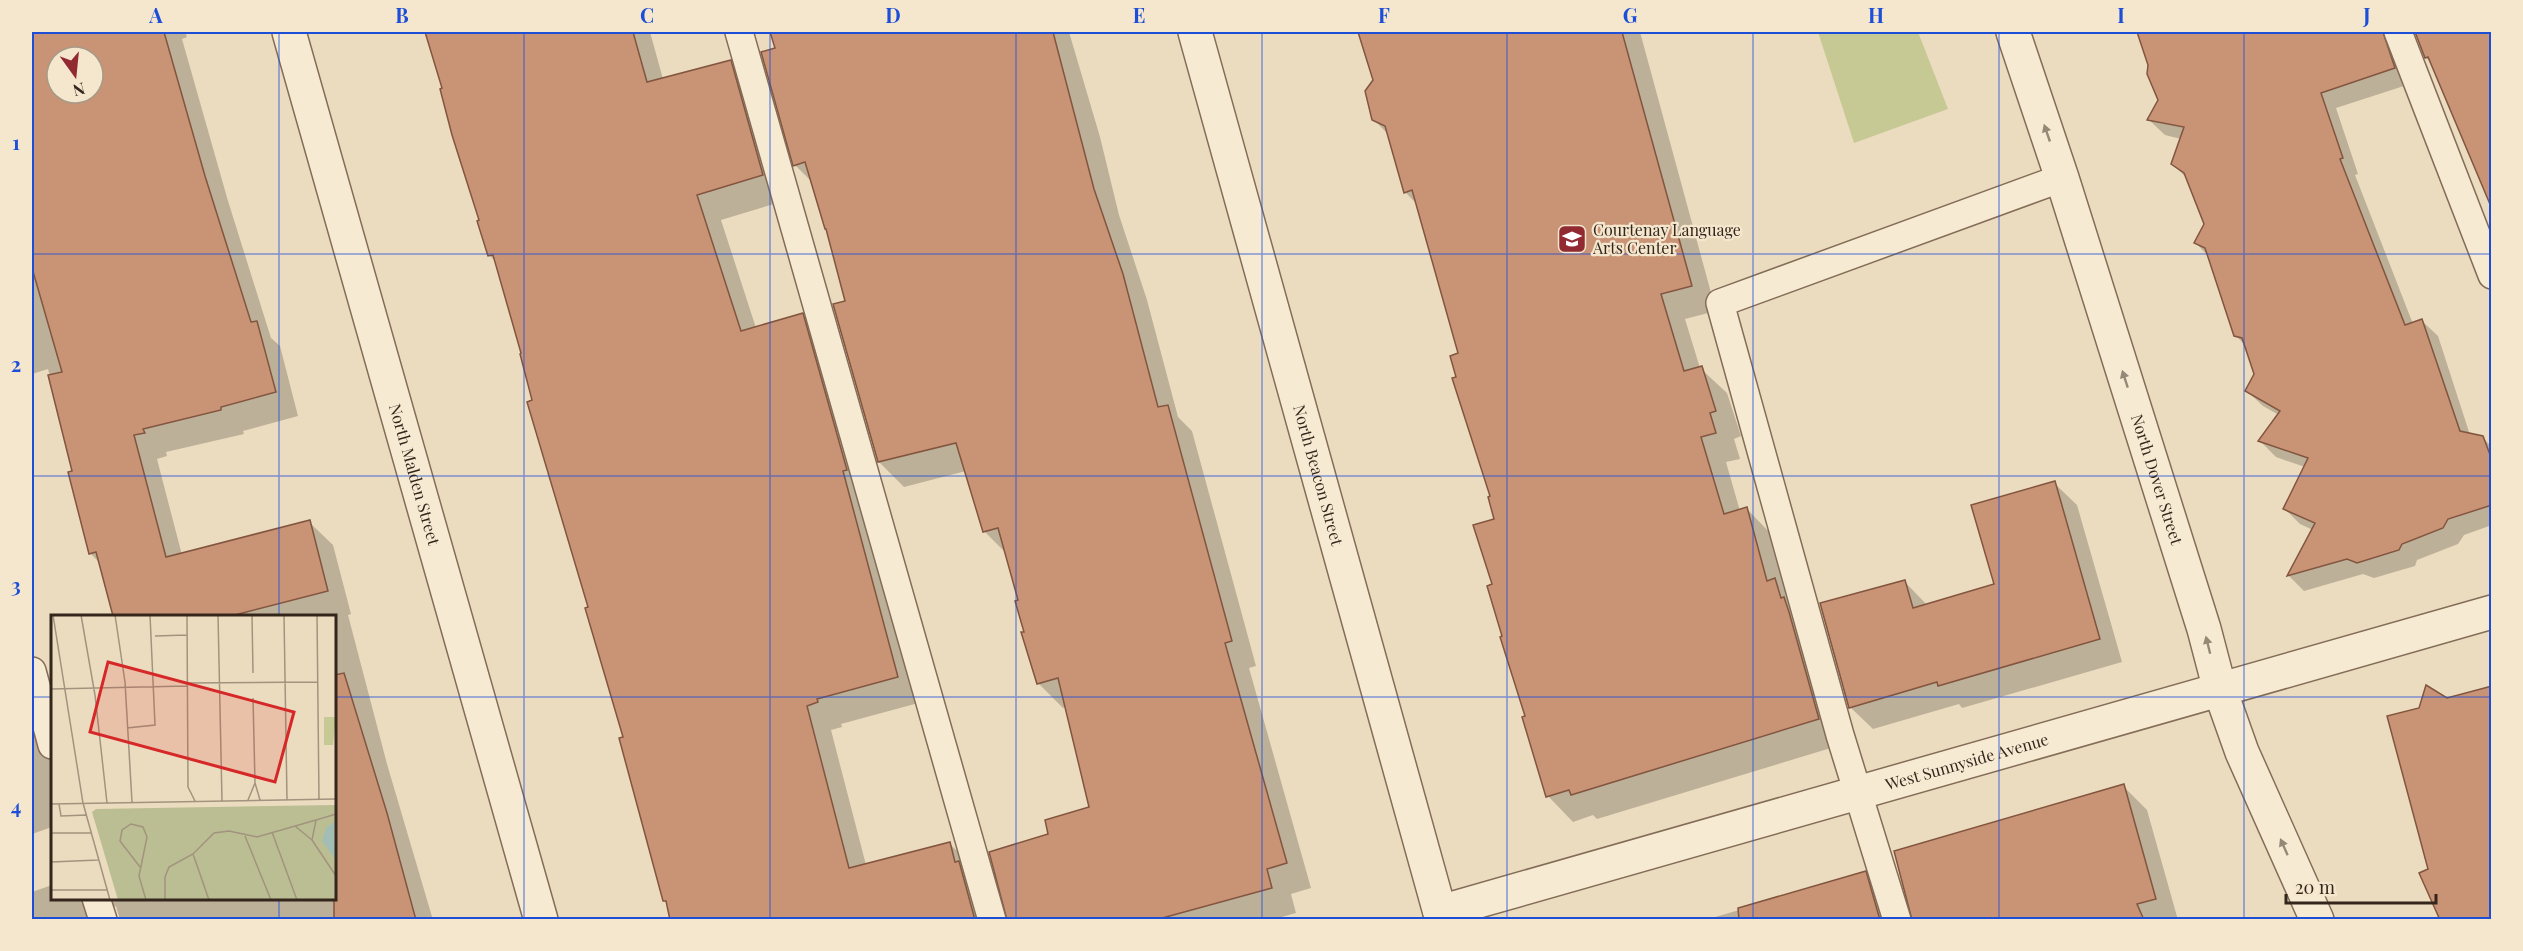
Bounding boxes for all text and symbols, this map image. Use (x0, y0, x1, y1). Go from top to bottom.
text: A (148, 1, 163, 28)
text: B (395, 1, 409, 28)
text: C (640, 1, 654, 28)
text: D (885, 1, 901, 28)
text: E (1133, 1, 1145, 28)
text: F (1378, 1, 1390, 28)
text: G (1623, 1, 1638, 28)
text: H (1868, 1, 1884, 28)
text: I (2117, 1, 2125, 28)
text: J (2362, 1, 2371, 28)
north arrow (45, 45, 105, 105)
text: N (70, 78, 87, 102)
one-way arrow (2041, 124, 2051, 142)
text: 1 (12, 128, 20, 155)
place label: Courtenay Language Arts Center (1592, 219, 1741, 258)
school or university icon: Courtenay Language Arts Center (1556, 223, 1588, 255)
text: 2 (11, 350, 21, 377)
one-way arrow (2120, 370, 2129, 388)
street label: North Malden Street (385, 401, 445, 548)
street label: North Beacon Street (1289, 402, 1348, 548)
street label: North Dover Street (2127, 411, 2188, 548)
text: 3 (11, 571, 21, 598)
inset map (51, 615, 336, 900)
one-way arrow (2203, 636, 2213, 654)
street label: West Sunnyside Avenue (1882, 728, 2051, 795)
text: 4 (11, 792, 21, 819)
one-way arrow (2280, 838, 2289, 855)
scale bar (2286, 867, 2436, 905)
text: 20 m (2295, 875, 2335, 899)

